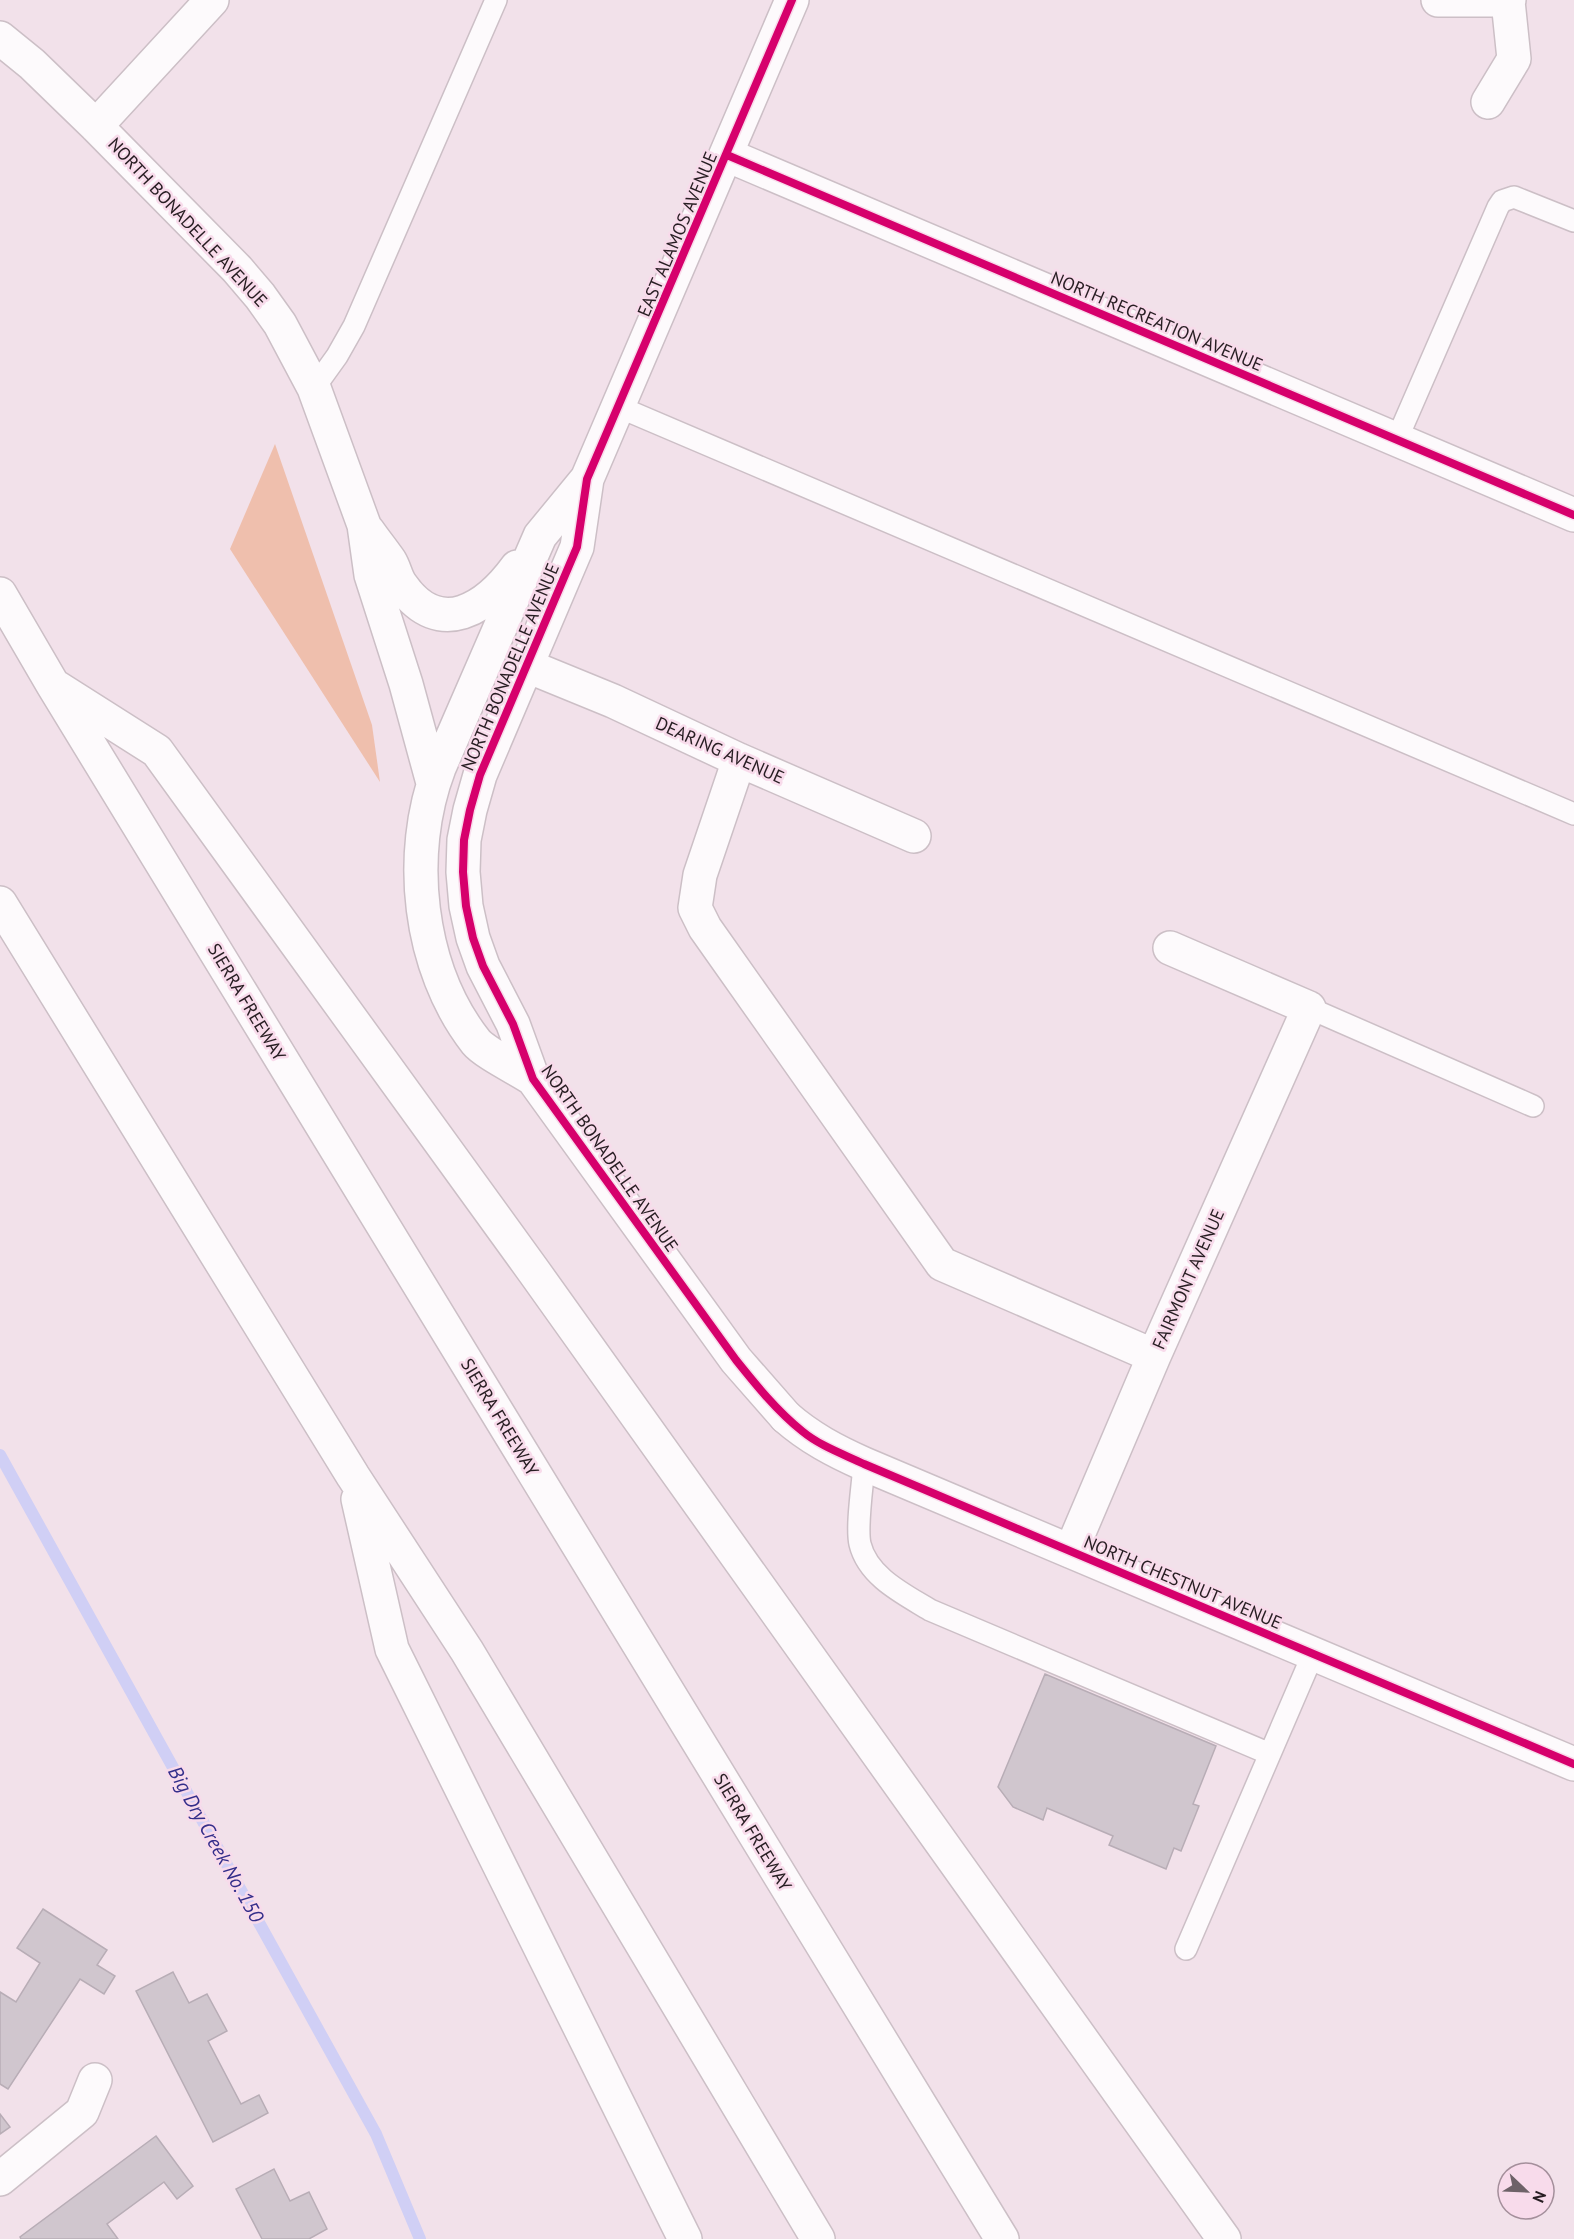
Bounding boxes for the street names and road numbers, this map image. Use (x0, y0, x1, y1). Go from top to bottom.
street label: NORTH BONADELLE AVENUE (103, 132, 273, 312)
street label: EAST ALAMOS AVENUE (632, 148, 722, 320)
street label: NORTH RECREATION AVENUE (1047, 266, 1267, 376)
street label: NORTH BONADELLE AVENUE (456, 560, 564, 774)
street label: DEARING AVENUE (652, 711, 788, 789)
street label: SIERRA FREEWAY (203, 939, 291, 1065)
street label: NORTH BONADELLE AVENUE (537, 1060, 683, 1256)
street label: FAIRMONT AVENUE (1147, 1205, 1229, 1353)
street label: SIERRA FREEWAY (456, 1354, 544, 1480)
street label: NORTH CHESTNUT AVENUE (1080, 1530, 1286, 1634)
street label: SIERRA FREEWAY (709, 1769, 797, 1895)

